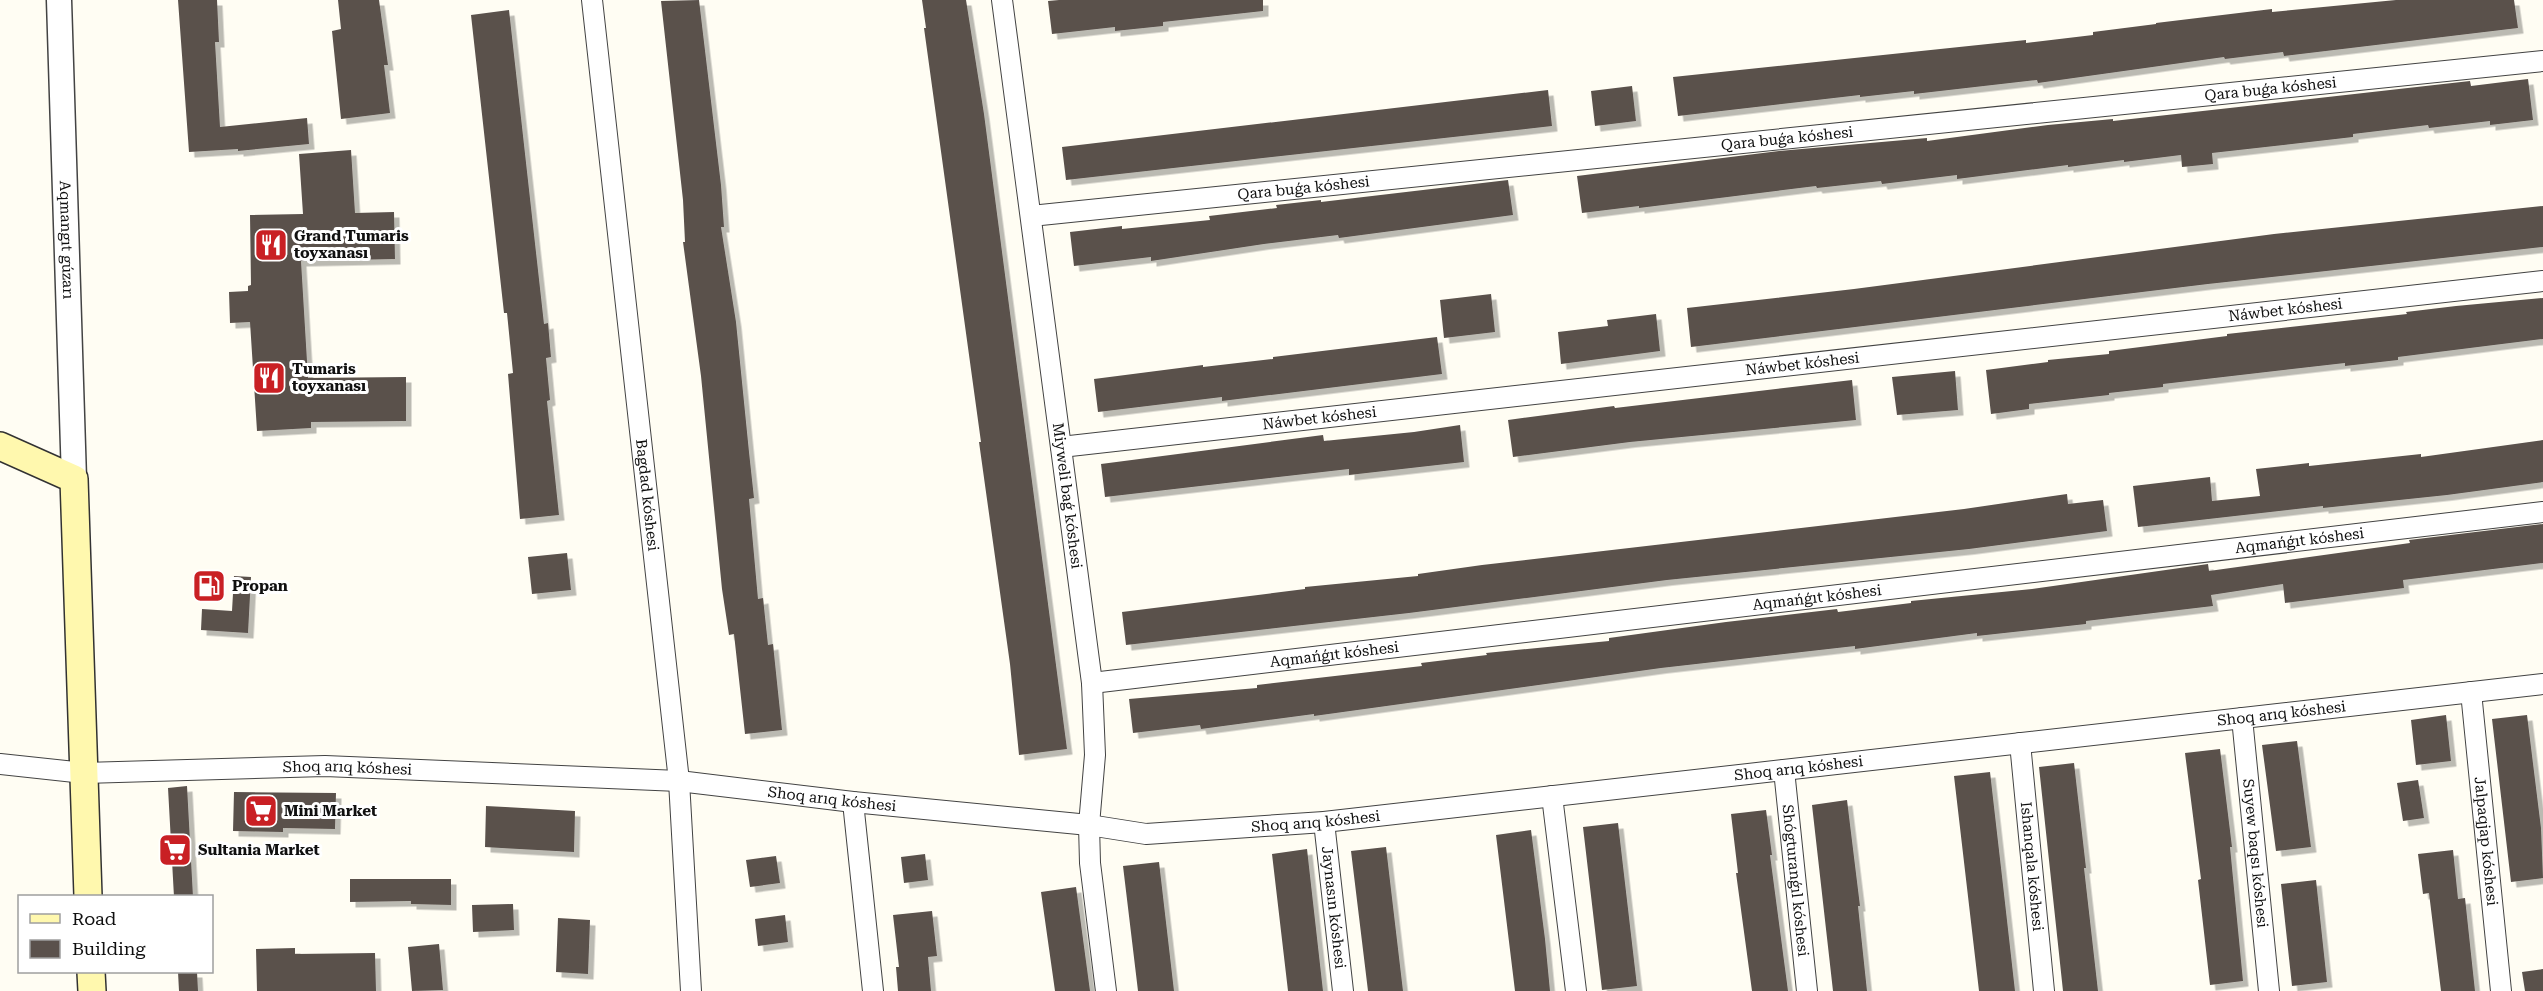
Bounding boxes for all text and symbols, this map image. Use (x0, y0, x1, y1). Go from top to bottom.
street label: Qara buǵa kóshesi (2204, 73, 2338, 105)
street label: Qara buǵa kóshesi (1720, 123, 1854, 154)
street label: Qara buǵa kóshesi (1237, 172, 1371, 204)
street label: Aqmangıt gúzarı (56, 180, 77, 300)
restaurant icon: Grand Tumaris toyxanası (253, 227, 289, 263)
place label: Grand Tumaris toyxanası (294, 227, 409, 262)
street label: Náwbet kóshesi (2227, 295, 2344, 325)
street label: Náwbet kóshesi (1744, 349, 1861, 379)
restaurant icon: Tumaris toyxanası (251, 360, 287, 396)
place label: Tumaris toyxanası (292, 360, 366, 395)
street label: Náwbet kóshesi (1261, 403, 1378, 433)
street label: Miyweli baǵ kóshesi (1049, 422, 1086, 570)
street label: Bagdad kóshesi (632, 438, 662, 552)
street label: Aqmańǵıt kóshesi (2234, 524, 2365, 557)
fuel station icon: Propan (191, 568, 227, 604)
place label: Propan (232, 577, 288, 595)
street label: Aqmańǵıt kóshesi (1752, 581, 1883, 614)
street label: Aqmańǵıt kóshesi (1269, 638, 1400, 671)
street label: Shoq arıq kóshesi (2216, 697, 2347, 730)
street label: Shoq arıq kóshesi (1733, 752, 1864, 784)
street label: Shoq arıq kóshesi (282, 757, 413, 779)
street label: Jalpaqjap kóshesi (2471, 776, 2501, 907)
street label: Suyew baqsı kóshesi (2239, 778, 2272, 929)
street label: Shoq arıq kóshesi (767, 783, 897, 815)
supermarket icon: Mini Market (243, 793, 279, 829)
street label: Ishanqala kóshesi (2017, 801, 2047, 932)
place label: Mini Market (284, 802, 377, 820)
street label: Shógturanǵıl kóshesi (1779, 803, 1812, 958)
street label: Shoq arıq kóshesi (1250, 807, 1381, 836)
supermarket icon: Sultania Market (157, 832, 193, 868)
place label: Sultania Market (198, 841, 320, 859)
street label: Jaynasın kóshesi (1318, 845, 1349, 970)
legend (18, 895, 213, 973)
text: Road (72, 908, 117, 929)
text: Building (72, 938, 146, 959)

